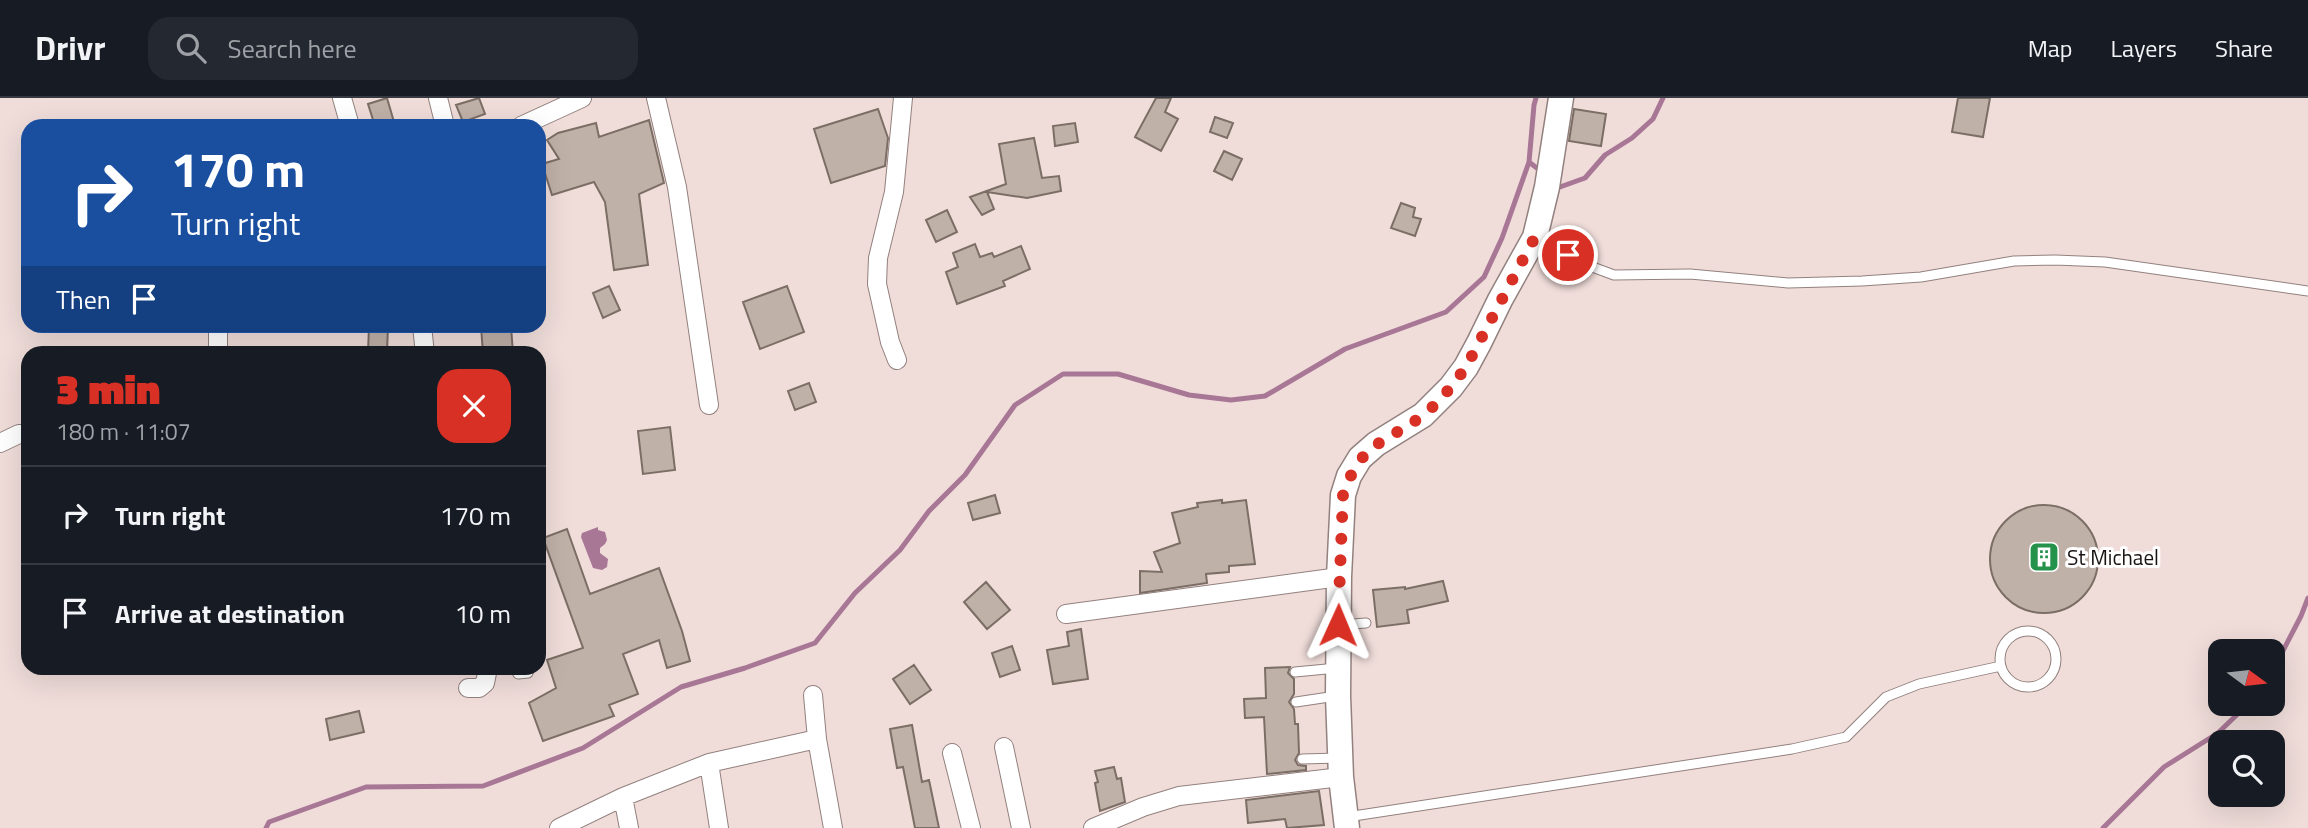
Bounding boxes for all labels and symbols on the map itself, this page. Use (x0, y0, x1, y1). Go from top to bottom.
pin (1538, 225, 1598, 285)
building icon: St Michael (2027, 540, 2061, 574)
place label: St Michael (2067, 541, 2159, 573)
position arrow (1301, 588, 1375, 662)
north arrow (2208, 639, 2286, 716)

